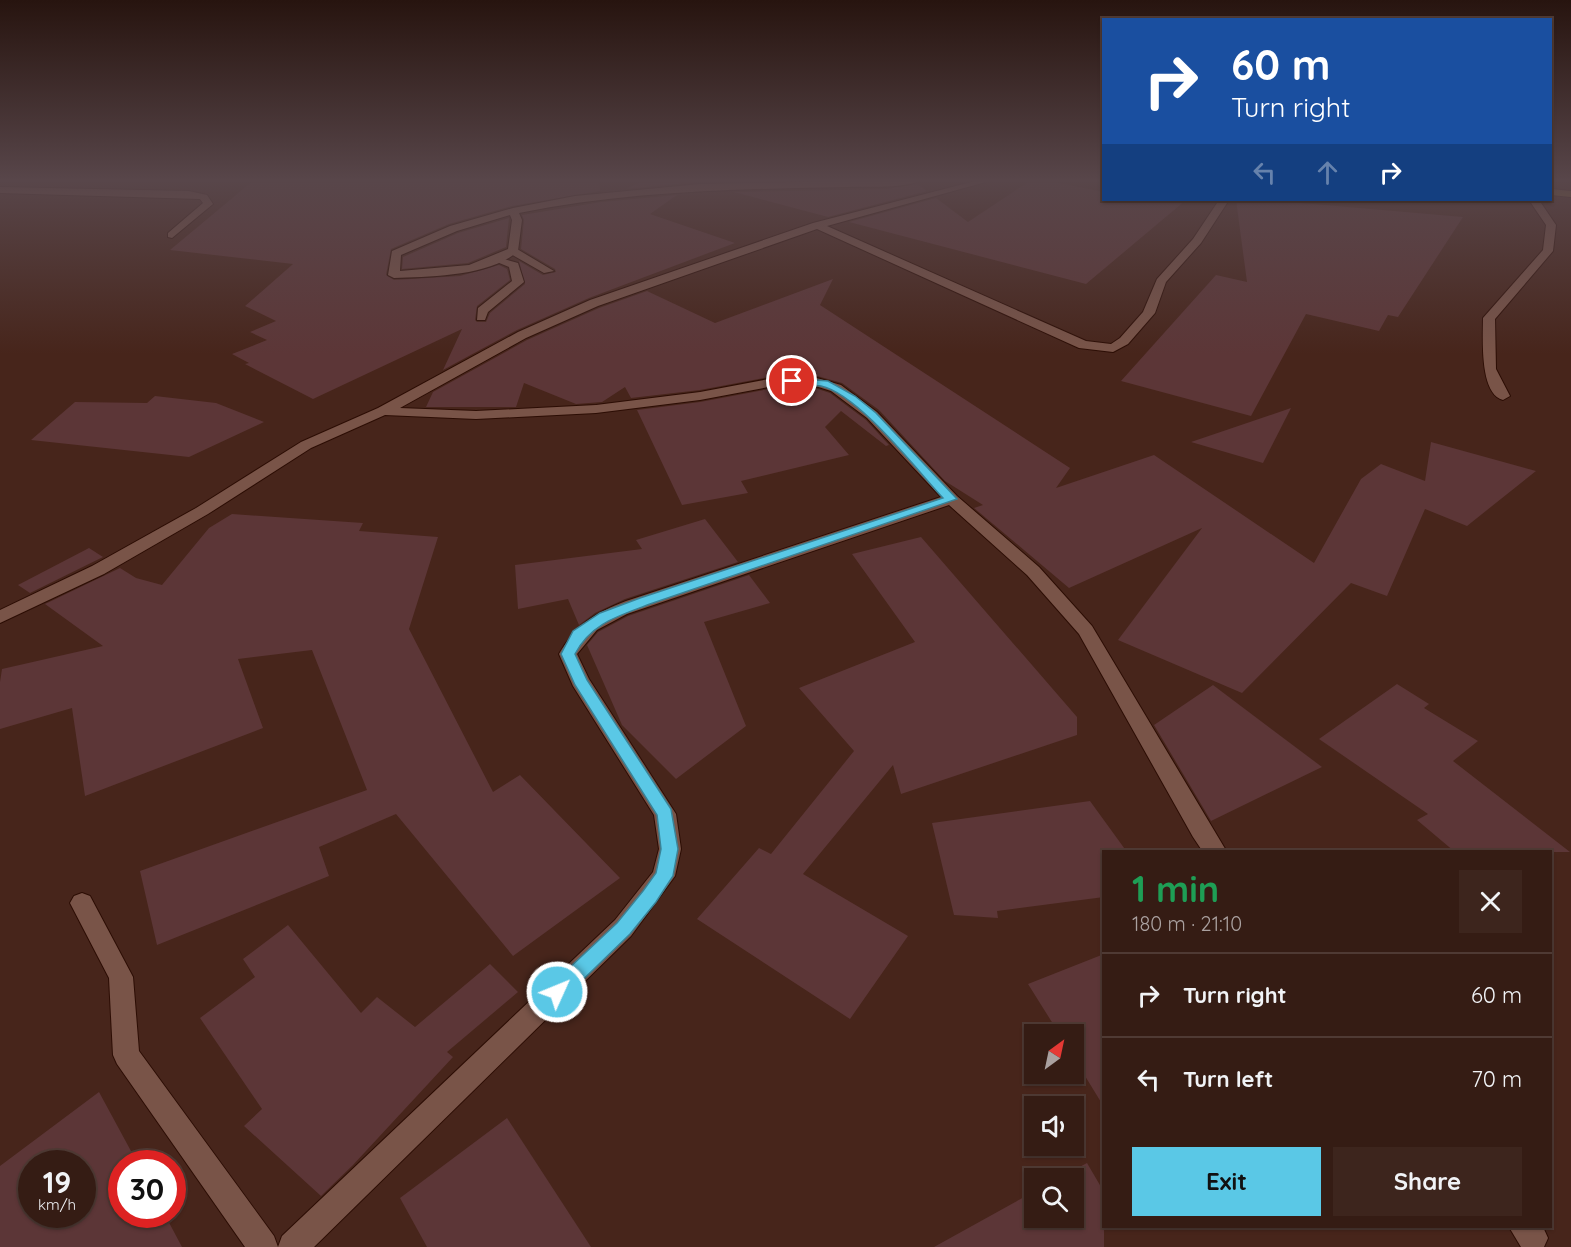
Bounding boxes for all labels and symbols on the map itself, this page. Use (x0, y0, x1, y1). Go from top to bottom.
pin (766, 355, 817, 406)
position arrow (525, 960, 589, 1024)
north arrow (1024, 1024, 1084, 1084)
speed limit sign: 30 (108, 1150, 186, 1228)

